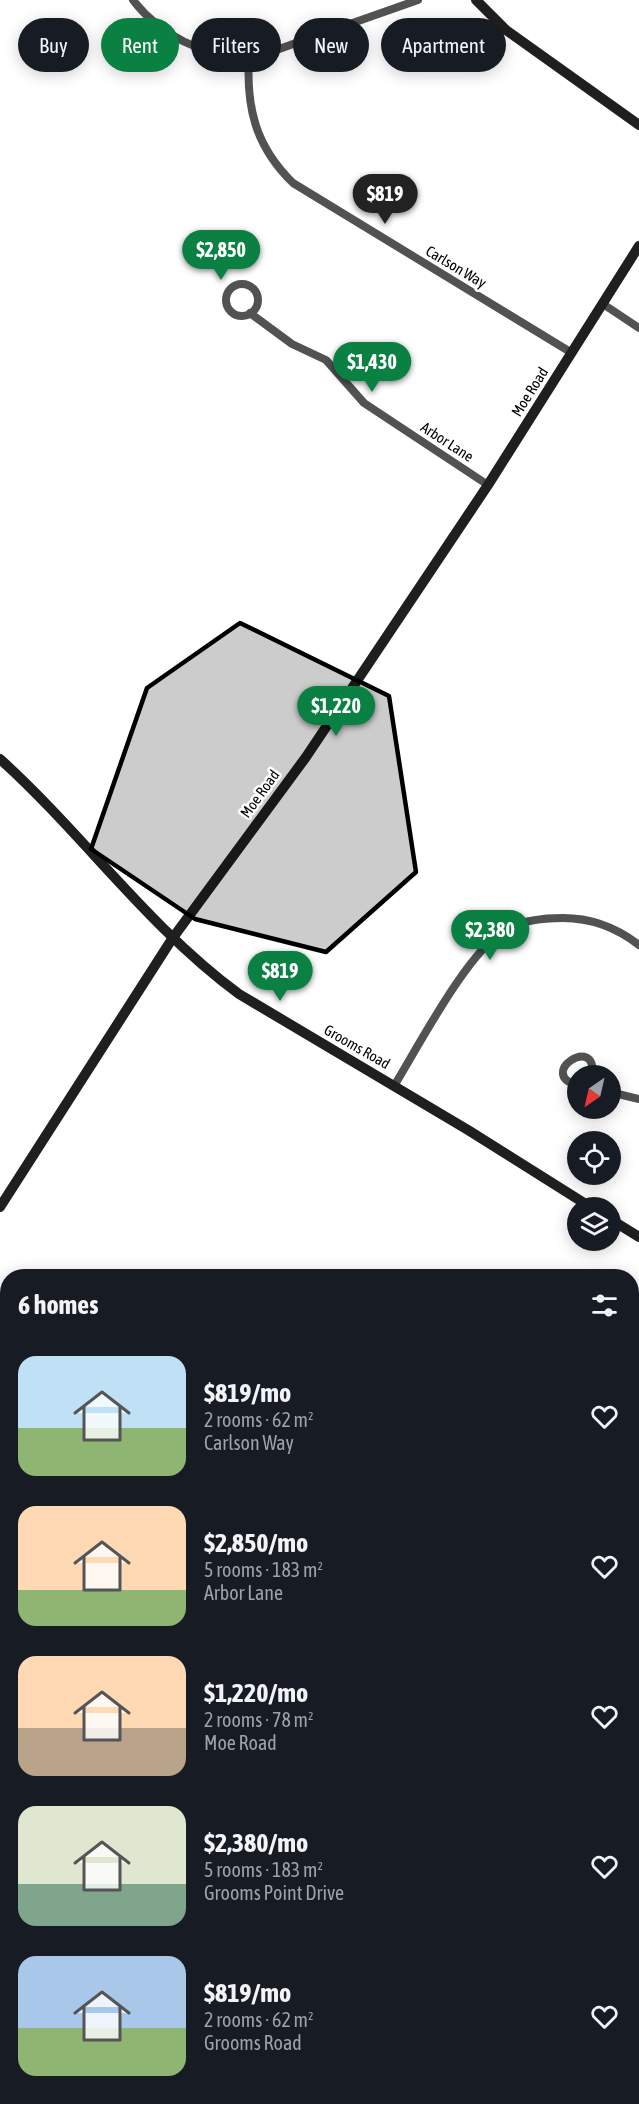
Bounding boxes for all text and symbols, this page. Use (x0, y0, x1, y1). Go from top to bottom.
chip: Buy (18, 18, 89, 72)
chip: Rent (101, 18, 179, 72)
chip: Filters (191, 18, 281, 72)
chip: New (293, 18, 369, 72)
chip: Apartment (381, 18, 506, 72)
pin: $819 (349, 174, 421, 225)
text: $819 (367, 182, 403, 205)
pin: $2,850 (172, 230, 270, 281)
text: $2,850 (196, 238, 246, 261)
street label: Carlson Way (423, 242, 490, 291)
pin: $1,430 (323, 342, 421, 393)
text: $1,430 (347, 350, 397, 373)
street label: Moe Road (508, 364, 551, 419)
street label: Arbor Lane (418, 418, 477, 465)
pin: $1,220 (287, 686, 385, 737)
text: $1,220 (311, 694, 361, 717)
street label: Moe Road (237, 767, 283, 821)
pin: $2,380 (441, 910, 539, 961)
text: $2,380 (465, 918, 515, 941)
pin: $819 (244, 951, 316, 1002)
text: $819 (262, 959, 298, 982)
street label: Grooms Road (321, 1021, 393, 1072)
north arrow (567, 1065, 621, 1119)
map controls (567, 1065, 621, 1251)
button: locate (567, 1131, 621, 1185)
button: layers (567, 1197, 621, 1251)
icon: filters (588, 1289, 621, 1322)
text: 6 homes (18, 1290, 98, 1320)
text: $819/mo (204, 1378, 291, 1408)
icon: home (66, 1380, 138, 1452)
icon: heart (588, 1400, 621, 1433)
text: 2 rooms · 62 m² (204, 1408, 314, 1431)
text: Carlson Way (204, 1431, 294, 1454)
text: $2,850/mo (204, 1528, 308, 1558)
icon: home (66, 1530, 138, 1602)
icon: heart (588, 1550, 621, 1583)
text: 5 rooms · 183 m² (204, 1558, 323, 1581)
text: Arbor Lane (204, 1581, 283, 1604)
text: $1,220/mo (204, 1678, 308, 1708)
icon: home (66, 1680, 138, 1752)
icon: heart (588, 1700, 621, 1733)
text: 2 rooms · 78 m² (204, 1708, 314, 1731)
text: Moe Road (204, 1731, 277, 1754)
text: $2,380/mo (204, 1828, 308, 1858)
icon: home (66, 1830, 138, 1902)
icon: heart (588, 1850, 621, 1883)
text: 5 rooms · 183 m² (204, 1858, 323, 1881)
text: Grooms Point Drive (204, 1881, 344, 1904)
text: $819/mo (204, 1978, 291, 2008)
icon: home (66, 1980, 138, 2052)
icon: heart (588, 2000, 621, 2033)
text: 2 rooms · 62 m² (204, 2008, 314, 2031)
text: Grooms Road (204, 2031, 302, 2054)

